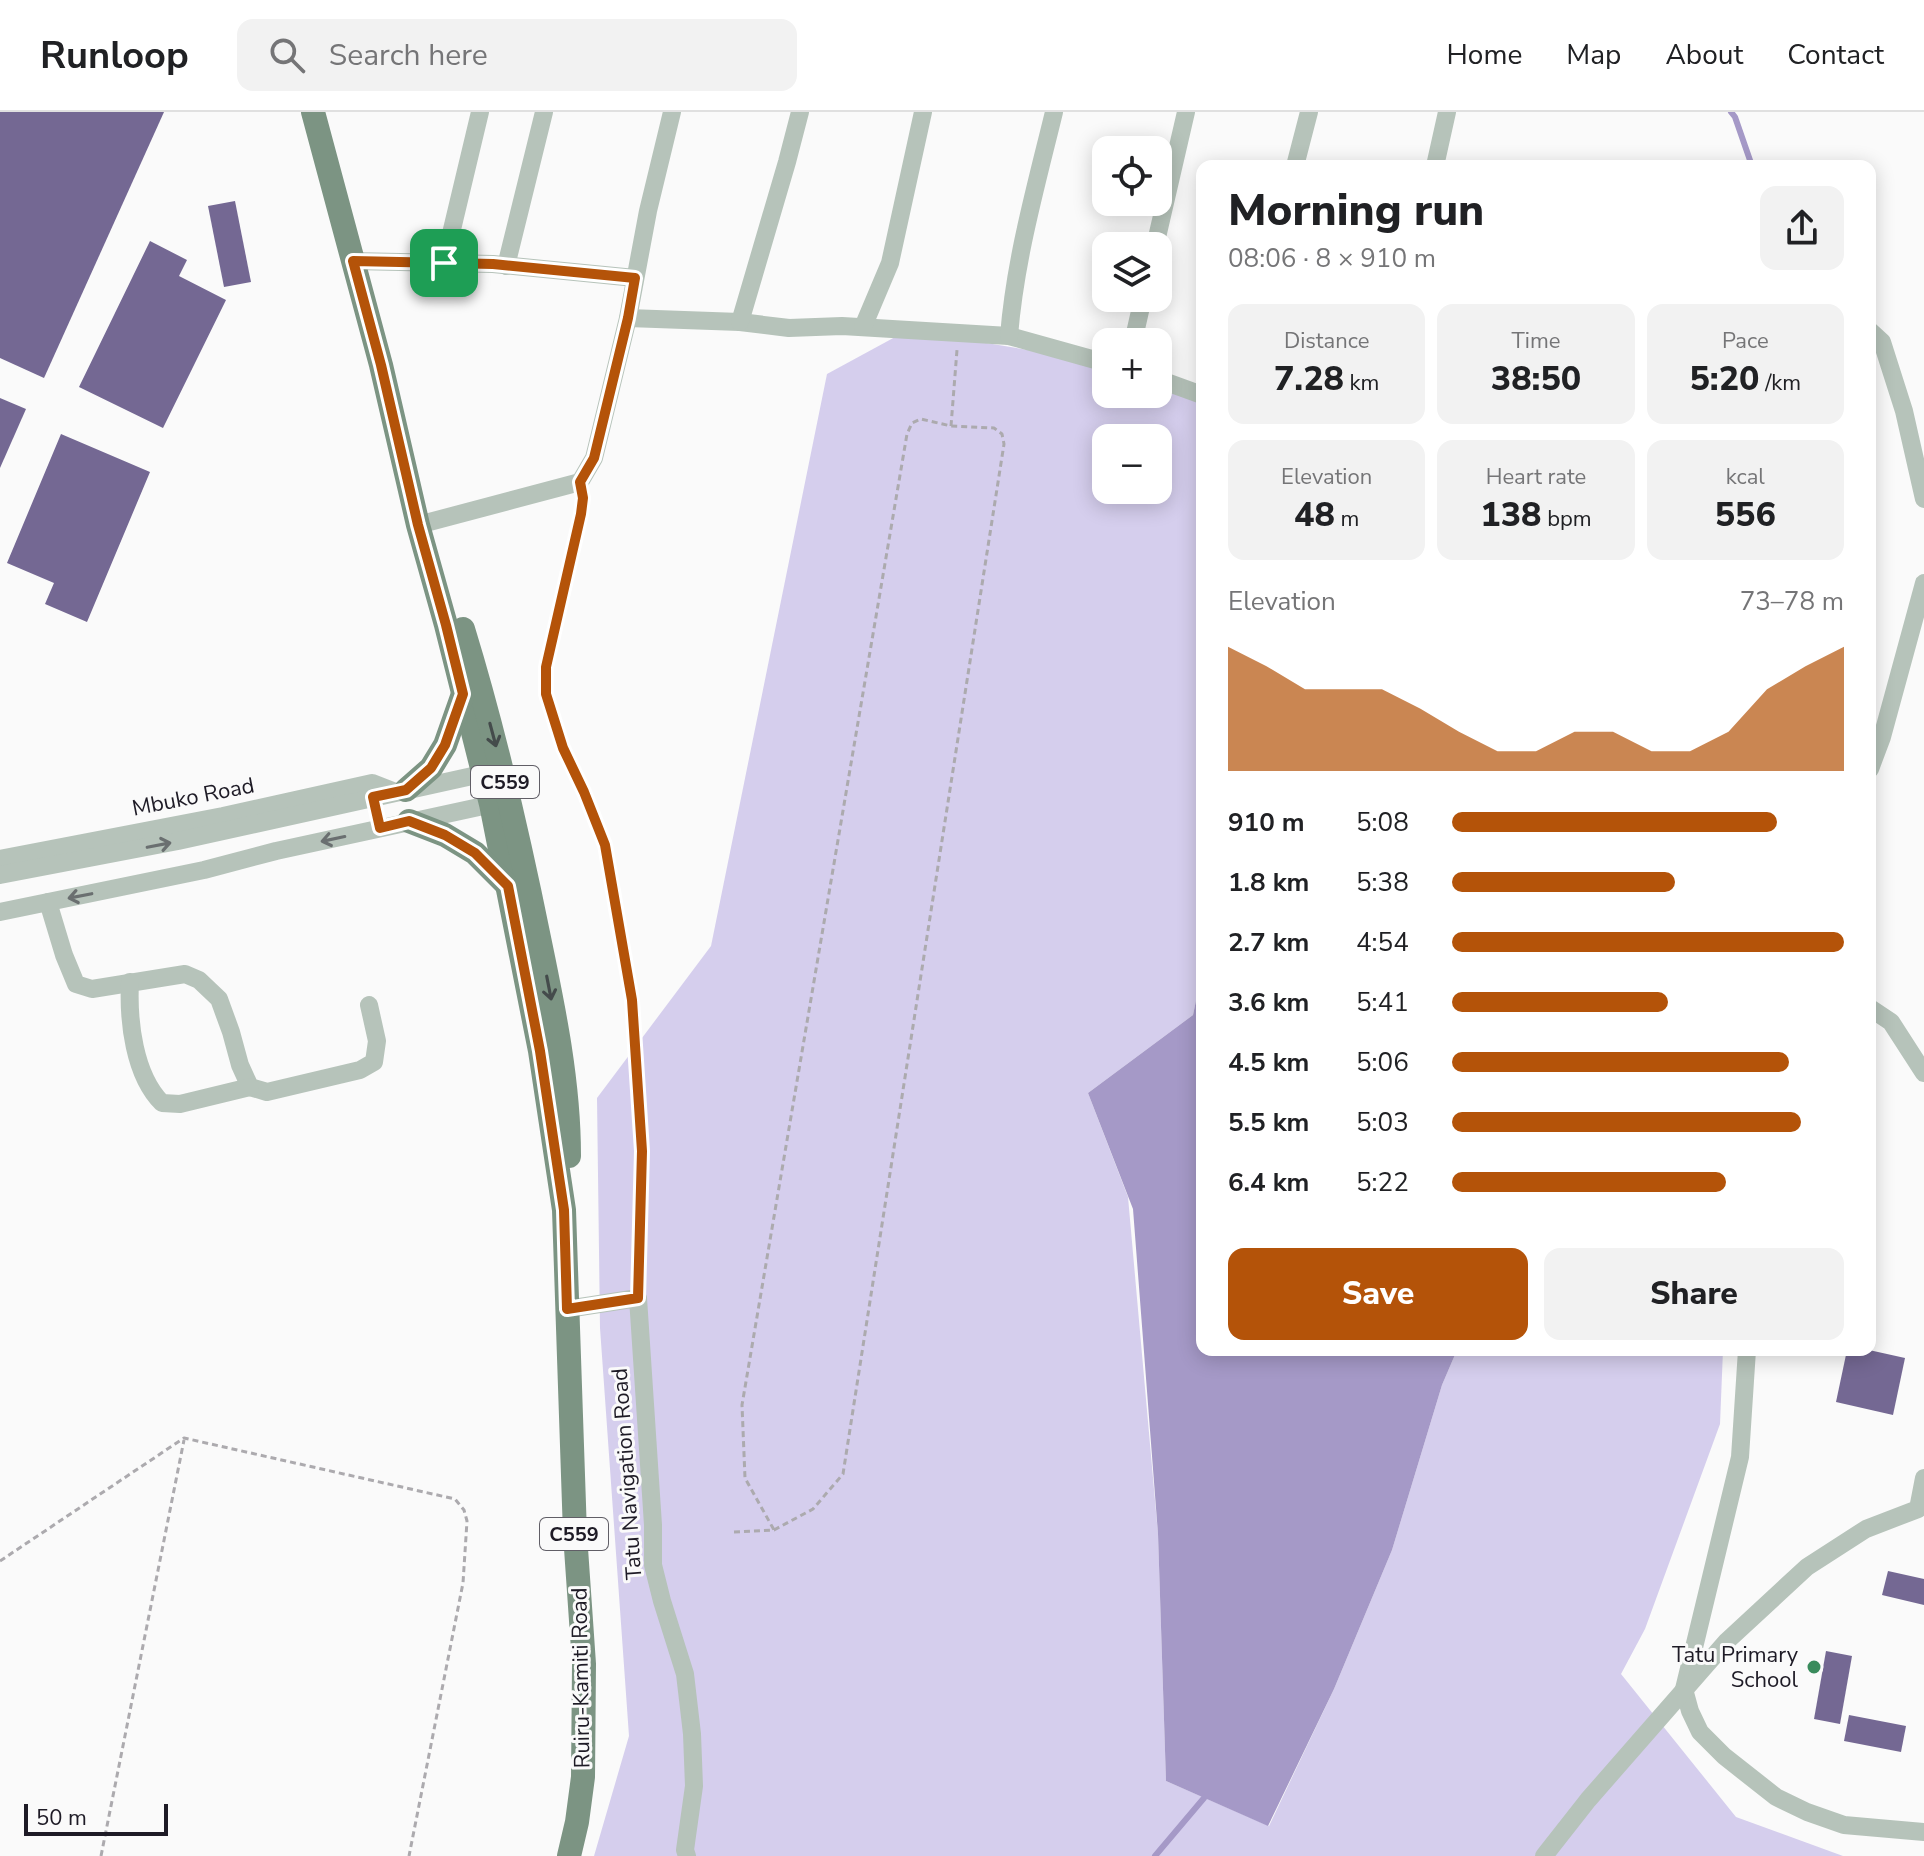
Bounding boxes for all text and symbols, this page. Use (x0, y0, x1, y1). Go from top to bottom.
search box (237, 19, 797, 91)
text: Runloop (40, 30, 189, 81)
icon: search (265, 33, 309, 77)
text: Search here (329, 35, 488, 76)
text: Home (1447, 36, 1522, 74)
text: Map (1566, 36, 1621, 74)
text: About (1665, 36, 1743, 74)
text: Contact (1787, 36, 1884, 74)
map controls (1092, 136, 1172, 504)
button: locate (1092, 136, 1172, 216)
text: Morning run (1228, 181, 1484, 241)
button: share (1760, 186, 1844, 270)
pin (410, 229, 478, 297)
button: layers (1092, 232, 1172, 312)
icon: arrive (422, 241, 466, 285)
text: 08:06 · 8 × 910 m (1228, 241, 1436, 276)
text: Distance (1284, 326, 1369, 356)
text: Time (1512, 326, 1560, 356)
text: Pace (1722, 326, 1769, 356)
button: + (1092, 328, 1172, 408)
text: 7.28 (1274, 356, 1344, 402)
text: 38:50 (1491, 356, 1581, 402)
text: 5:20 (1689, 356, 1760, 402)
text: km (1344, 368, 1379, 398)
text: /km (1760, 368, 1801, 398)
button: − (1092, 424, 1172, 504)
text: Elevation (1281, 462, 1372, 492)
text: Heart rate (1486, 462, 1586, 492)
text: kcal (1726, 462, 1765, 492)
text: 48 (1294, 492, 1335, 538)
text: 138 (1480, 492, 1542, 538)
text: 556 (1715, 492, 1776, 538)
text: m (1335, 504, 1359, 534)
text: bpm (1542, 504, 1592, 534)
text: Elevation (1228, 584, 1336, 619)
text: 73–78 m (1740, 584, 1844, 619)
one-way arrow (486, 721, 501, 747)
road number: C559 (471, 766, 539, 798)
street label: Mbuko Road (130, 770, 257, 824)
text: 910 m (1228, 805, 1305, 840)
text: 5:08 (1356, 805, 1409, 840)
one-way arrow (321, 832, 347, 847)
one-way arrow (146, 836, 171, 851)
text: 1.8 km (1228, 865, 1309, 900)
text: 5:38 (1356, 865, 1409, 900)
one-way arrow (67, 889, 93, 904)
text: 2.7 km (1228, 925, 1309, 960)
text: 4:54 (1356, 925, 1409, 960)
one-way arrow (543, 975, 558, 1001)
text: 3.6 km (1228, 985, 1309, 1020)
text: 5:41 (1356, 985, 1409, 1020)
text: 4.5 km (1228, 1045, 1309, 1080)
text: 5:06 (1356, 1045, 1409, 1080)
text: 5.5 km (1228, 1105, 1309, 1140)
text: 5:03 (1356, 1105, 1409, 1140)
text: 6.4 km (1228, 1165, 1309, 1200)
text: 5:22 (1356, 1165, 1409, 1200)
button: Save (1228, 1248, 1528, 1340)
button: Share (1544, 1248, 1844, 1340)
street label: Tatu Navigation Road (605, 1367, 649, 1581)
road number: C559 (540, 1518, 608, 1550)
street label: Ruiru-Kamiti Road (564, 1587, 598, 1769)
place label: Tatu Primary School (1672, 1640, 1799, 1695)
marker: Tatu Primary School (1805, 1658, 1823, 1676)
scale bar (24, 1800, 168, 1836)
text: 50 m (36, 1803, 87, 1833)

